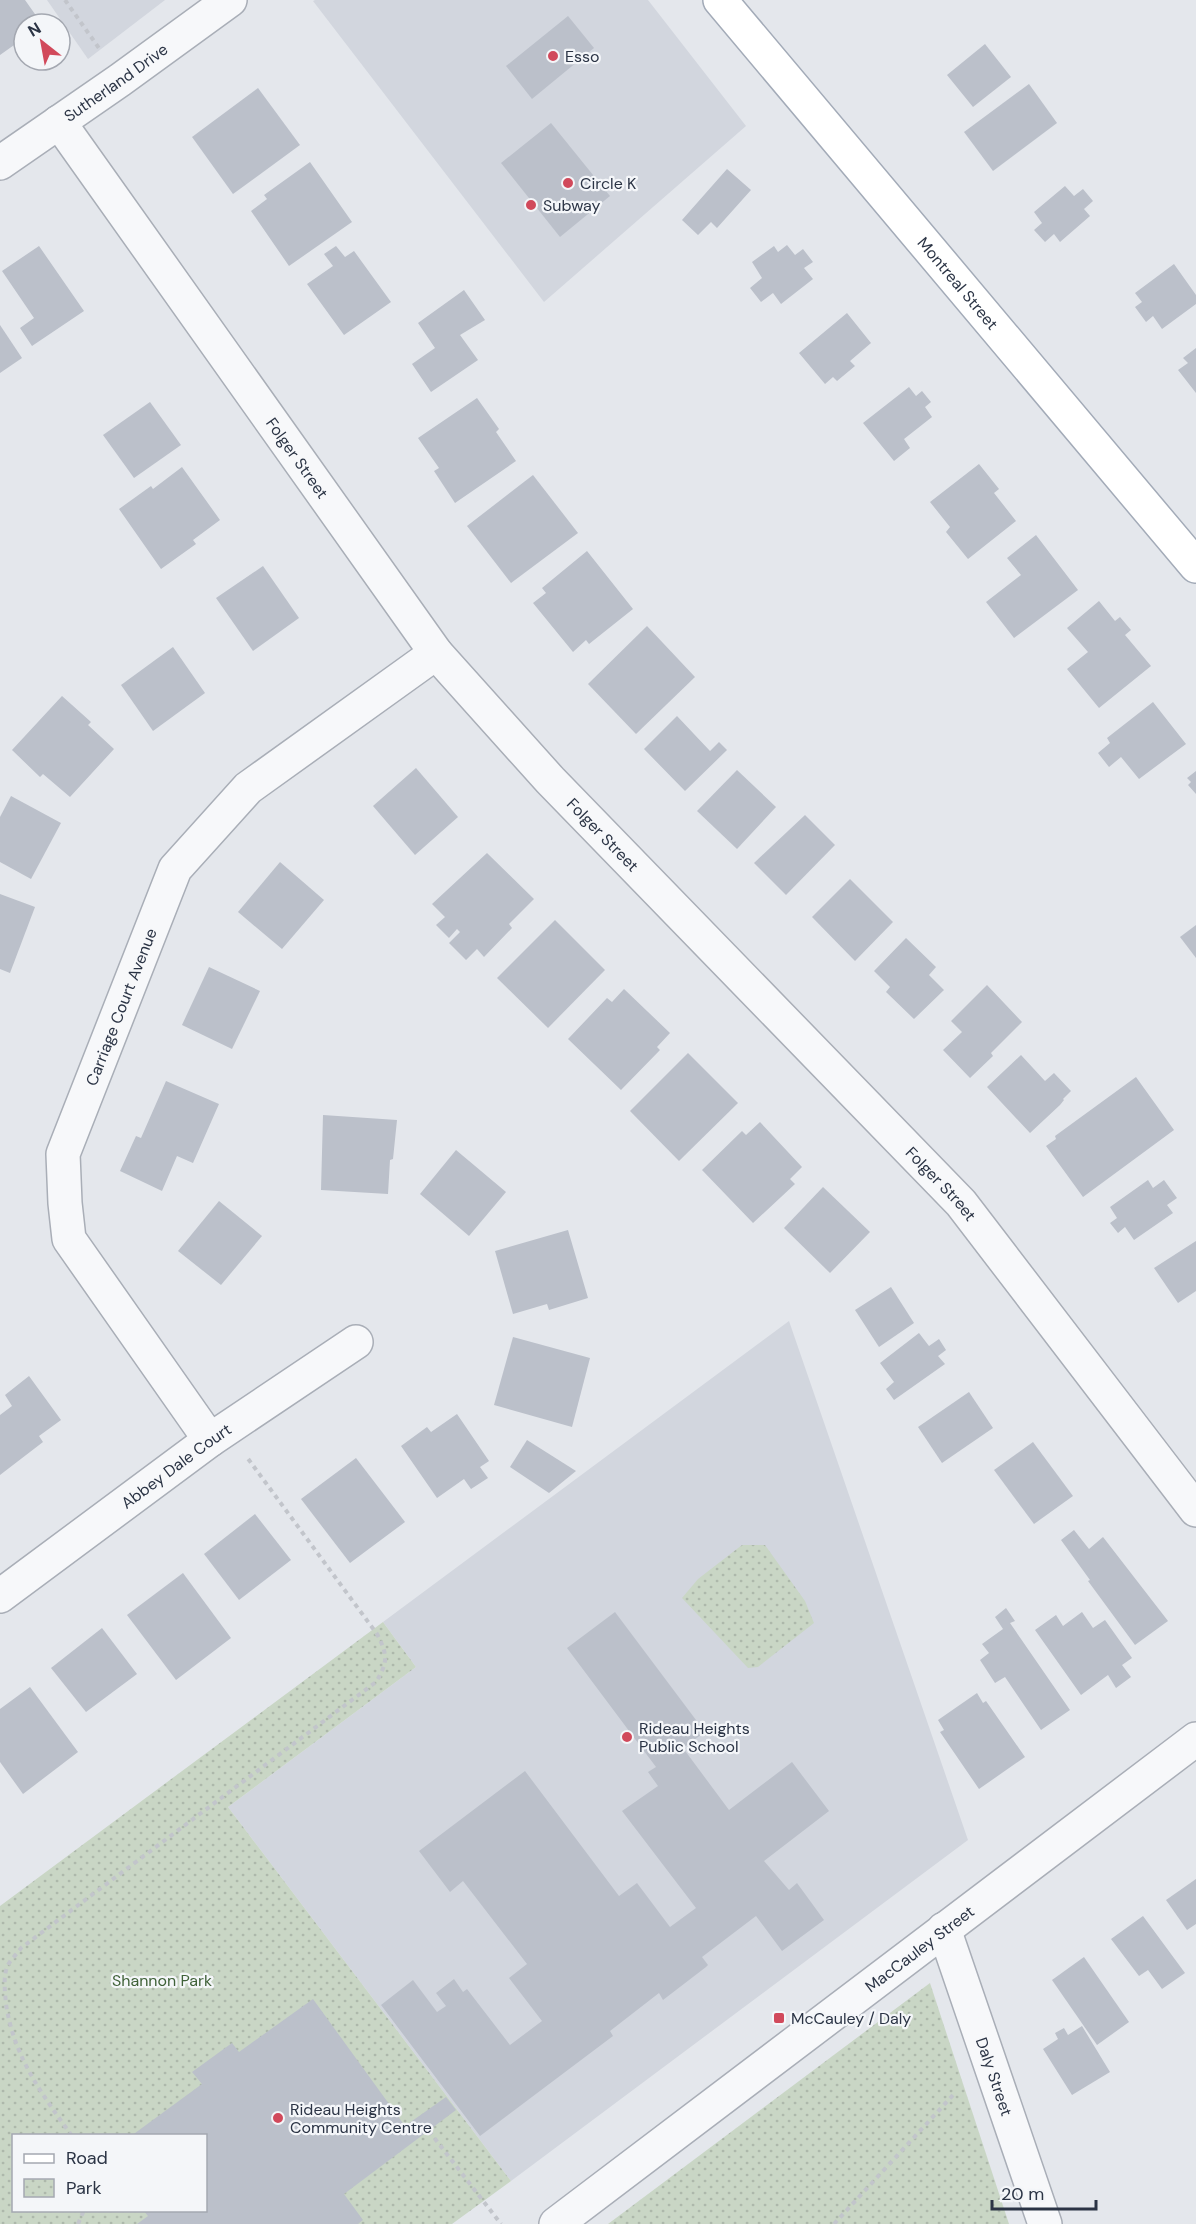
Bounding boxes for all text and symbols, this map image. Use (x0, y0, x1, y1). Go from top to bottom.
north arrow (12, 12, 72, 72)
text: N (24, 18, 45, 42)
street label: Sutherland Drive (60, 39, 172, 127)
place label: Esso (565, 46, 600, 67)
marker: Esso (546, 49, 560, 63)
place label: Circle K (580, 173, 636, 194)
marker: Circle K (561, 176, 575, 190)
place label: Subway (543, 195, 601, 216)
marker: Subway (524, 198, 538, 212)
street label: Montreal Street (913, 233, 1003, 334)
street label: Folger Street (261, 414, 333, 503)
street label: Folger Street (562, 794, 643, 876)
street label: Carriage Court Avenue (81, 925, 162, 1089)
street label: Folger Street (901, 1142, 981, 1225)
street label: Abbey Dale Court (117, 1419, 235, 1513)
place label: Rideau Heights Public School (639, 1718, 750, 1757)
marker: Rideau Heights Public School (620, 1730, 634, 1744)
street label: MacCauley Street (861, 1901, 979, 1997)
park label: Shannon Park (112, 1970, 212, 1991)
place label: McCauley / Daly (791, 2008, 911, 2029)
marker: McCauley / Daly (772, 2011, 786, 2025)
street label: Daly Street (971, 2035, 1017, 2119)
place label: Rideau Heights Community Centre (290, 2099, 432, 2138)
marker: Rideau Heights Community Centre (271, 2111, 285, 2125)
legend (12, 2134, 207, 2212)
text: Road (66, 2146, 108, 2170)
scale bar (992, 2173, 1096, 2211)
text: Park (66, 2176, 102, 2200)
text: 20 m (1001, 2182, 1044, 2206)

